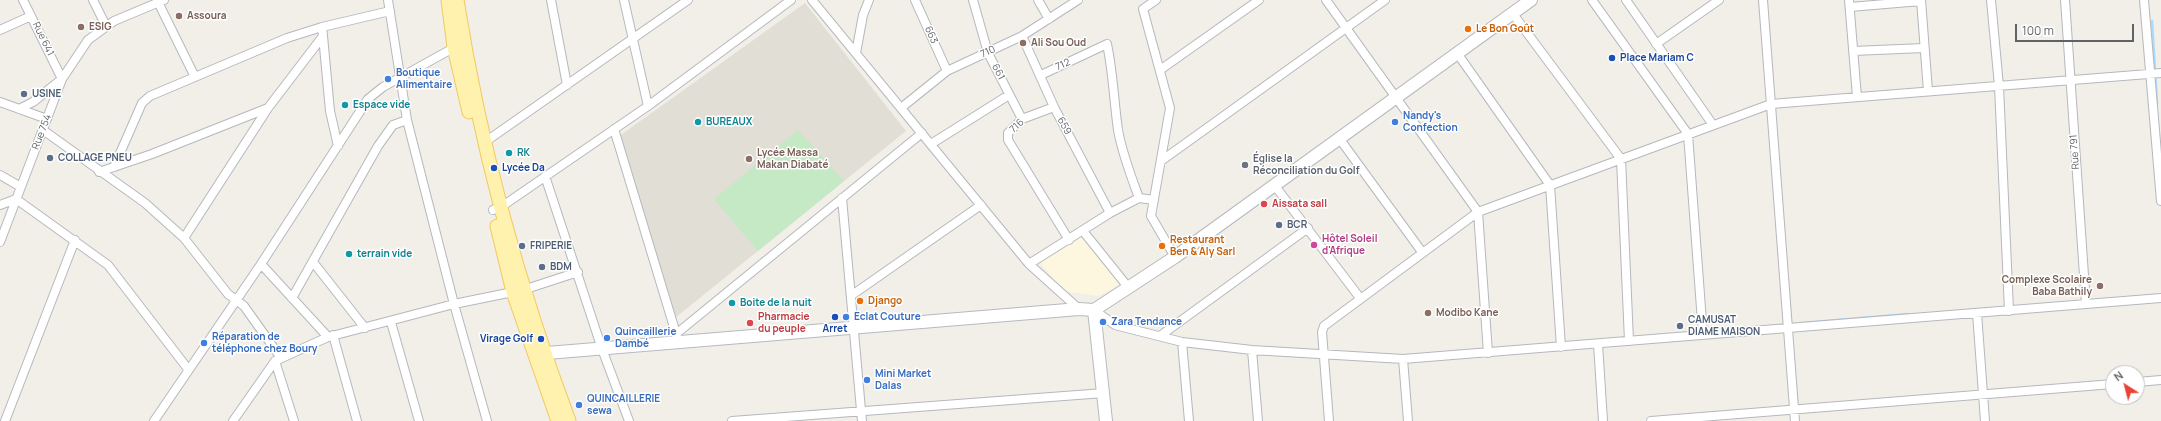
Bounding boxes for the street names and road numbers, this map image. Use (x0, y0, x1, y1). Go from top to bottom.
street label: Rue 641 (30, 20, 56, 58)
street label: 663 (922, 24, 940, 46)
street label: 710 (979, 43, 997, 61)
street label: 712 (1054, 56, 1072, 74)
street label: 661 (989, 62, 1007, 82)
street label: Rue 754 (30, 113, 54, 151)
street label: 659 (1054, 115, 1074, 137)
street label: 716 (1007, 116, 1027, 136)
street label: Rue 791 (2068, 134, 2082, 170)

